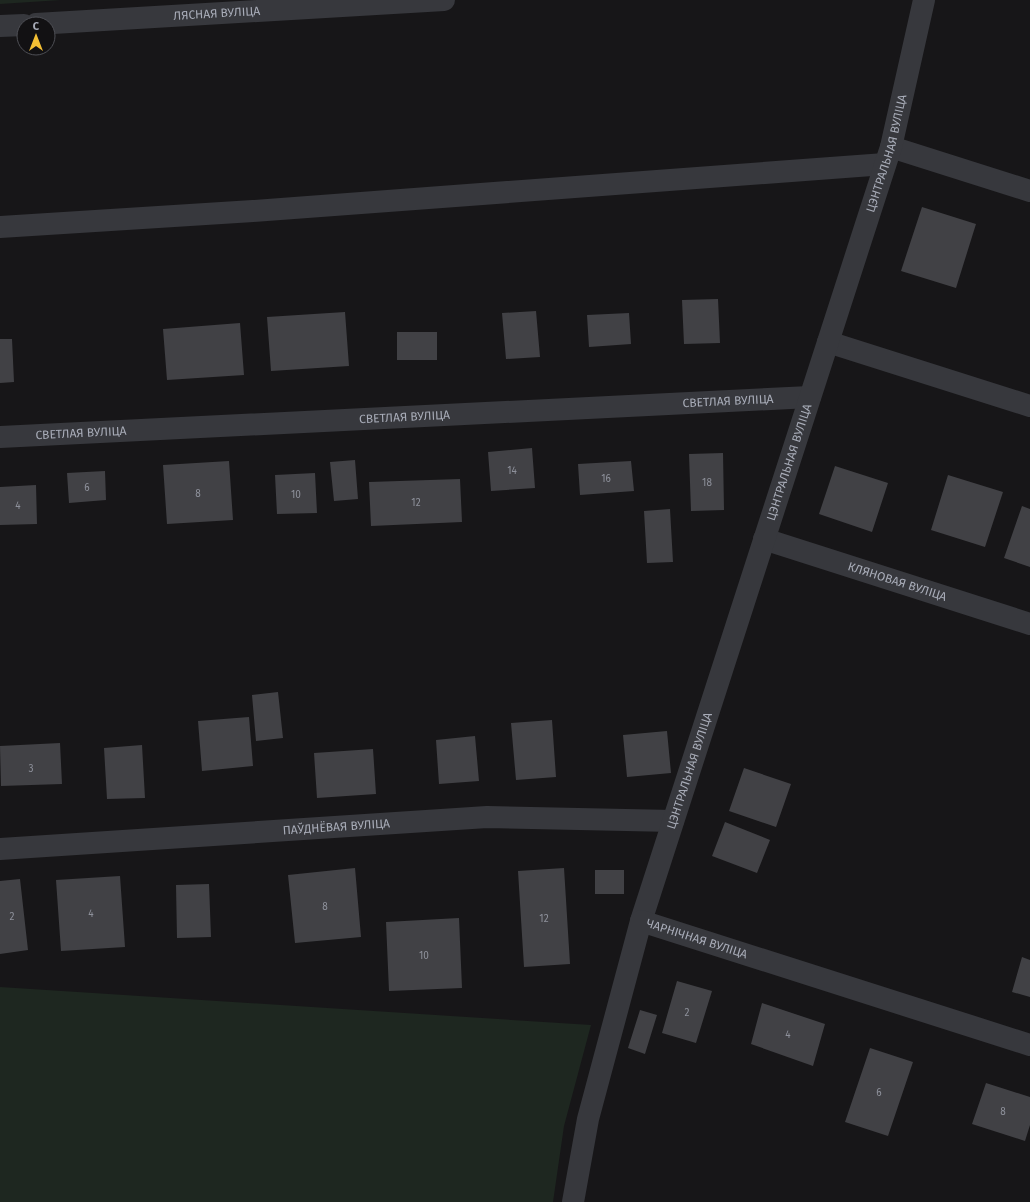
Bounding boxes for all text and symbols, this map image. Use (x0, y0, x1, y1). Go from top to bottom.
street label: ЛЯСНАЯ ВУЛІЦА (173, 4, 261, 23)
north arrow (16, 16, 56, 56)
text: С (33, 20, 40, 33)
street label: ЦЭНТРАЛЬНАЯ ВУЛІЦА (863, 93, 910, 214)
street label: СВЕТЛАЯ ВУЛІЦА (682, 392, 774, 410)
street label: ЦЭНТРАЛЬНАЯ ВУЛІЦА (764, 402, 815, 522)
street label: СВЕТЛАЯ ВУЛІЦА (359, 408, 450, 426)
street label: СВЕТЛАЯ ВУЛІЦА (35, 424, 127, 442)
house number: 14 (507, 465, 518, 477)
house number: 16 (601, 473, 611, 485)
house number: 18 (702, 477, 712, 489)
house number: 6 (84, 482, 90, 494)
house number: 8 (195, 488, 201, 500)
house number: 10 (291, 489, 301, 501)
house number: 12 (411, 497, 421, 509)
house number: 4 (15, 500, 21, 512)
street label: КЛЯНОВАЯ ВУЛІЦА (846, 559, 949, 604)
street label: ЦЭНТРАЛЬНАЯ ВУЛІЦА (664, 710, 715, 831)
house number: 3 (29, 763, 34, 775)
street label: ПАЎДНЁВАЯ ВУЛІЦА (282, 816, 390, 837)
house number: 8 (322, 901, 328, 913)
house number: 4 (88, 908, 94, 920)
house number: 2 (10, 911, 15, 923)
house number: 12 (539, 913, 549, 925)
street label: ЧАРНІЧНАЯ ВУЛІЦА (645, 916, 749, 962)
house number: 10 (419, 950, 429, 962)
house number: 2 (685, 1007, 690, 1019)
house number: 4 (785, 1029, 791, 1041)
house number: 6 (876, 1087, 882, 1099)
house number: 8 (1000, 1106, 1006, 1118)

